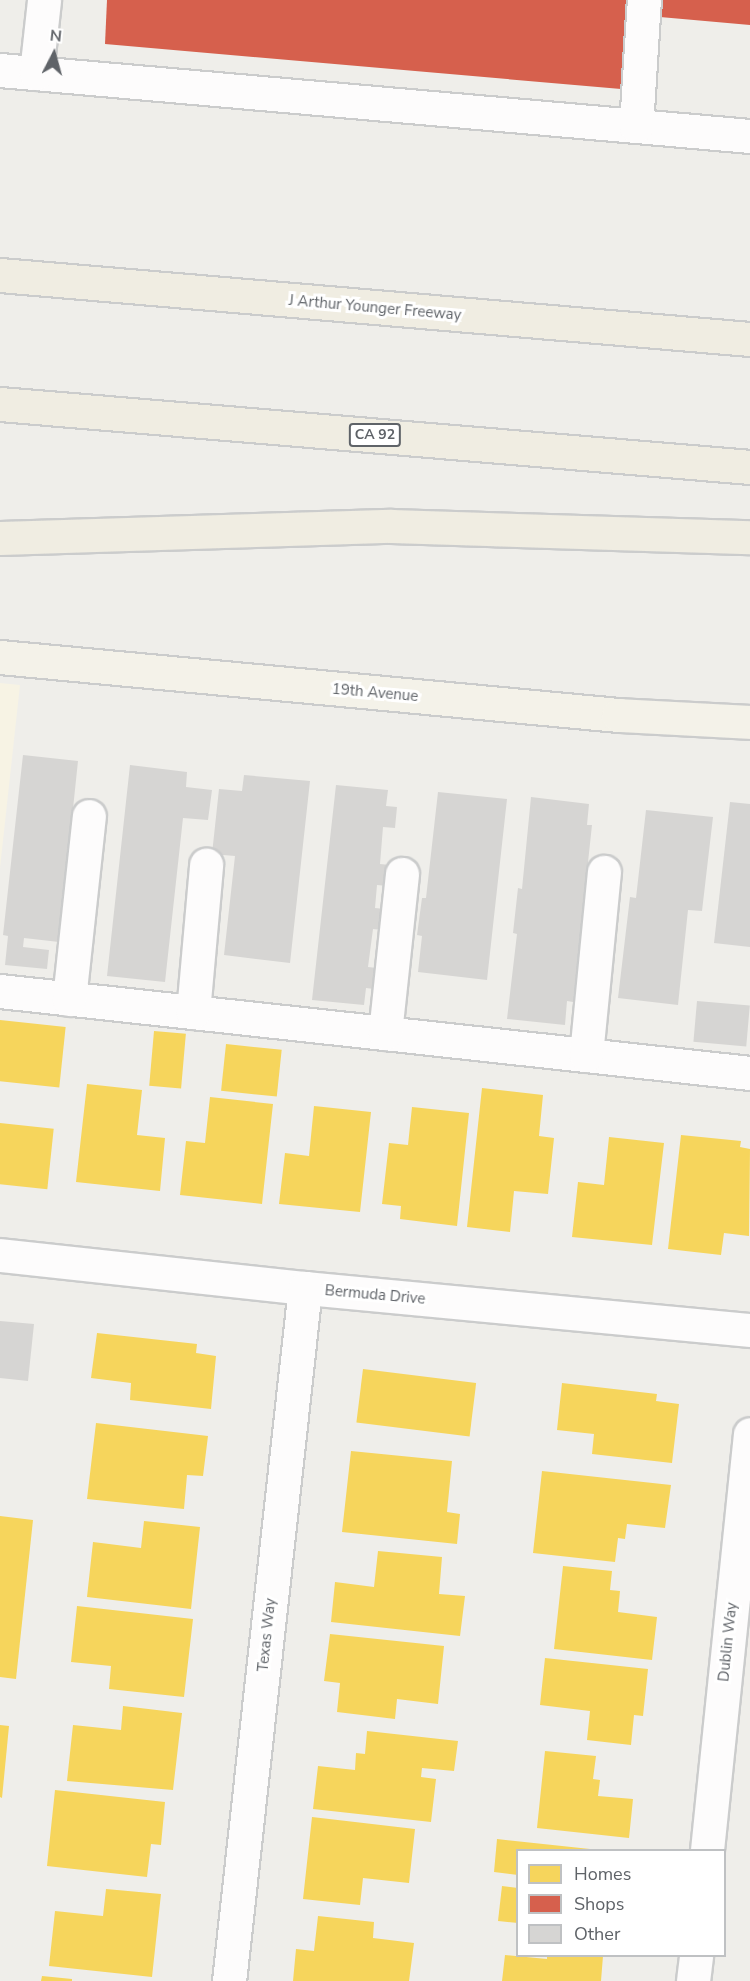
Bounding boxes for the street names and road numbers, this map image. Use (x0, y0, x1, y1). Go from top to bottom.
street label: J Arthur Younger Freeway (288, 291, 462, 325)
road number: CA 92 (348, 424, 402, 446)
street label: 19th Avenue (331, 680, 419, 706)
street label: Bermuda Drive (324, 1282, 426, 1308)
street label: Texas Way (254, 1597, 280, 1673)
street label: Dublin Way (715, 1601, 741, 1683)

